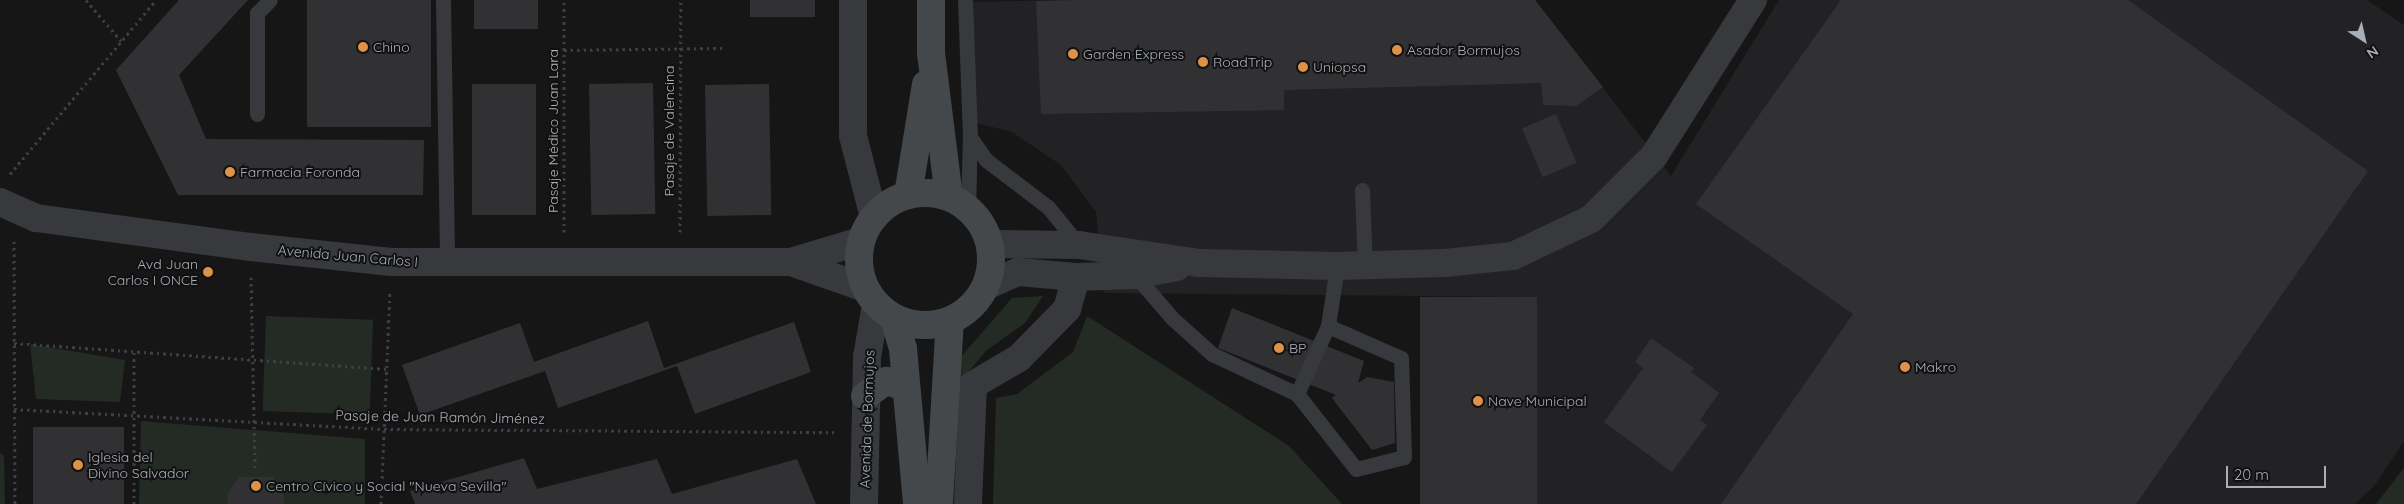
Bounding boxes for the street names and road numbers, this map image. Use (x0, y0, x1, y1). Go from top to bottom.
street label: Pasaje Médico Juan Lara (545, 49, 561, 213)
street label: Pasaje de Valencina (661, 65, 677, 197)
street label: Avenida Juan Carlos I (277, 242, 419, 270)
street label: Avenida de Bormujos (856, 350, 878, 488)
street label: Pasaje de Juan Ramón Jiménez (335, 407, 545, 427)

